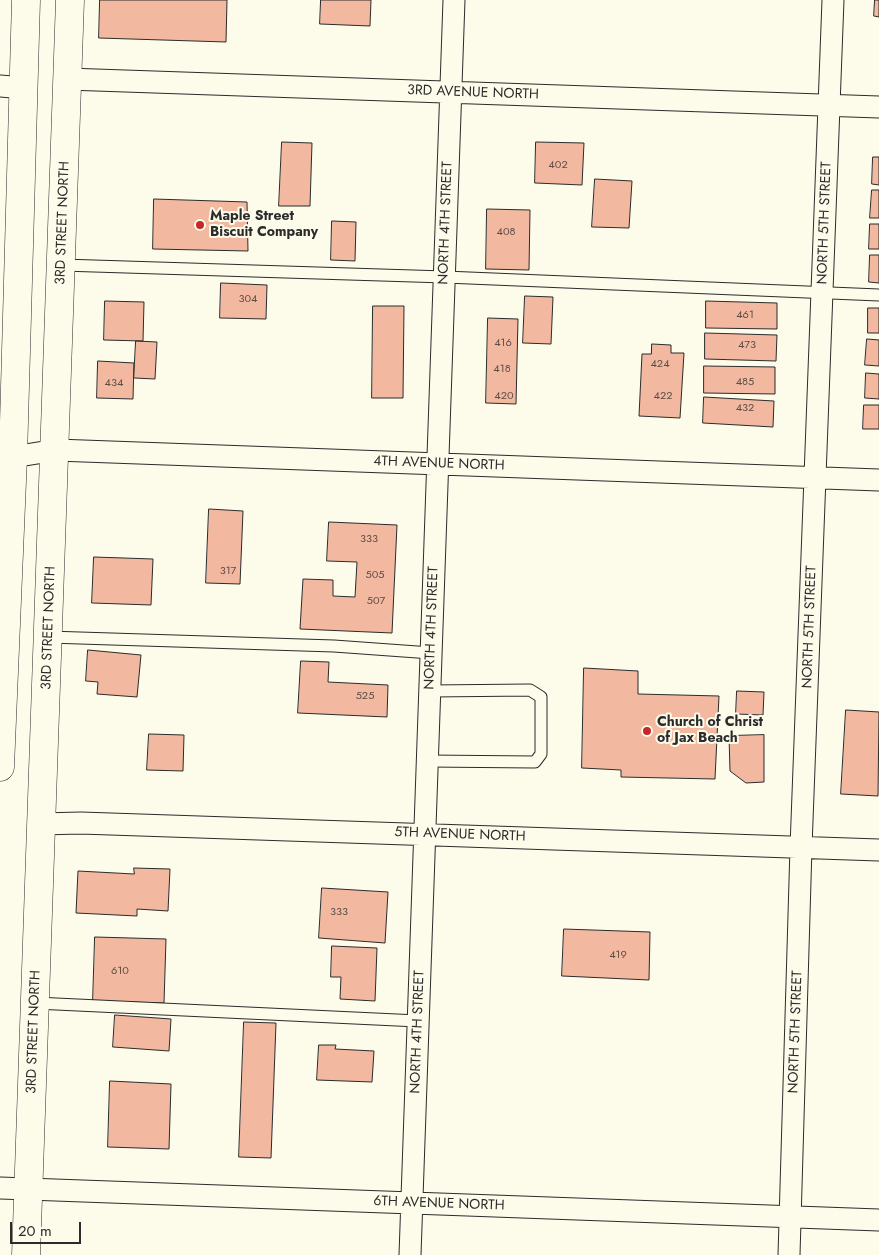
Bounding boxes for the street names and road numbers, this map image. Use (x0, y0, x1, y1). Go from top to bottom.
street label: 3RD AVENUE NORTH (407, 82, 539, 104)
street label: 3RD STREET NORTH (52, 161, 74, 285)
street label: NORTH 4TH STREET (435, 161, 457, 285)
street label: NORTH 5TH STREET (814, 161, 836, 285)
street label: 4TH AVENUE NORTH (373, 453, 505, 475)
street label: NORTH 5TH STREET (799, 565, 821, 689)
street label: 3RD STREET NORTH (38, 566, 60, 690)
street label: NORTH 4TH STREET (421, 566, 443, 690)
street label: 5TH AVENUE NORTH (394, 824, 526, 846)
street label: 3RD STREET NORTH (23, 970, 45, 1094)
street label: NORTH 4TH STREET (407, 970, 429, 1094)
street label: NORTH 5TH STREET (785, 970, 807, 1094)
street label: 6TH AVENUE NORTH (373, 1193, 505, 1215)

